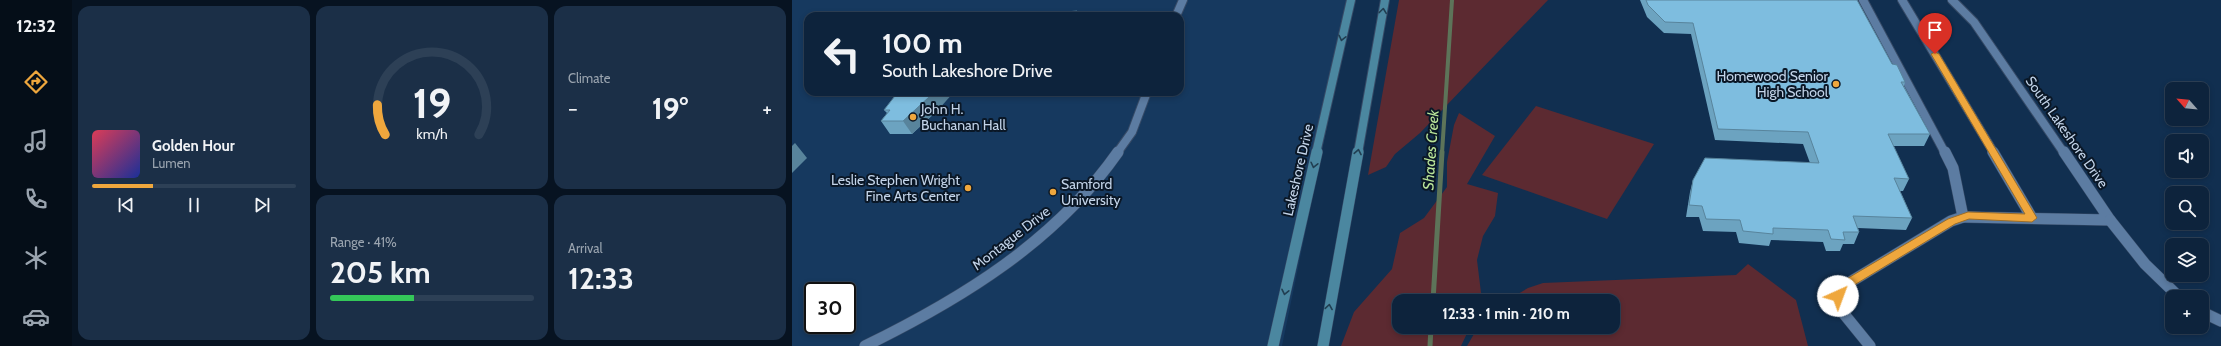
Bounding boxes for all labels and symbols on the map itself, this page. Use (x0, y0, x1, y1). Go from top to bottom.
one-way arrow (1379, 7, 1388, 14)
pin (1918, 13, 1952, 54)
one-way arrow (1338, 35, 1346, 41)
place label: Homewood Senior High School (1717, 67, 1829, 101)
street label: South Lakeshore Drive (2022, 73, 2112, 191)
marker: Homewood Senior High School (1831, 79, 1841, 89)
north arrow (2165, 82, 2209, 126)
place label: John H. Buchanan Hall (920, 100, 1007, 134)
water label: Shades Creek (1419, 109, 1443, 191)
marker: John H. Buchanan Hall (908, 112, 918, 122)
street label: Lakeshore Drive (1279, 122, 1317, 218)
one-way arrow (1353, 149, 1362, 155)
one-way arrow (1310, 162, 1318, 168)
place label: Leslie Stephen Wright Fine Arts Center (831, 171, 961, 205)
place label: Samford University (1061, 175, 1121, 209)
marker: Leslie Stephen Wright Fine Arts Center (963, 183, 973, 193)
marker: Samford University (1048, 187, 1058, 197)
street label: Montague Drive (968, 202, 1054, 274)
position arrow (1817, 275, 1859, 317)
speed limit sign: 30 (804, 282, 856, 334)
one-way arrow (1282, 289, 1290, 295)
one-way arrow (1324, 304, 1333, 311)

